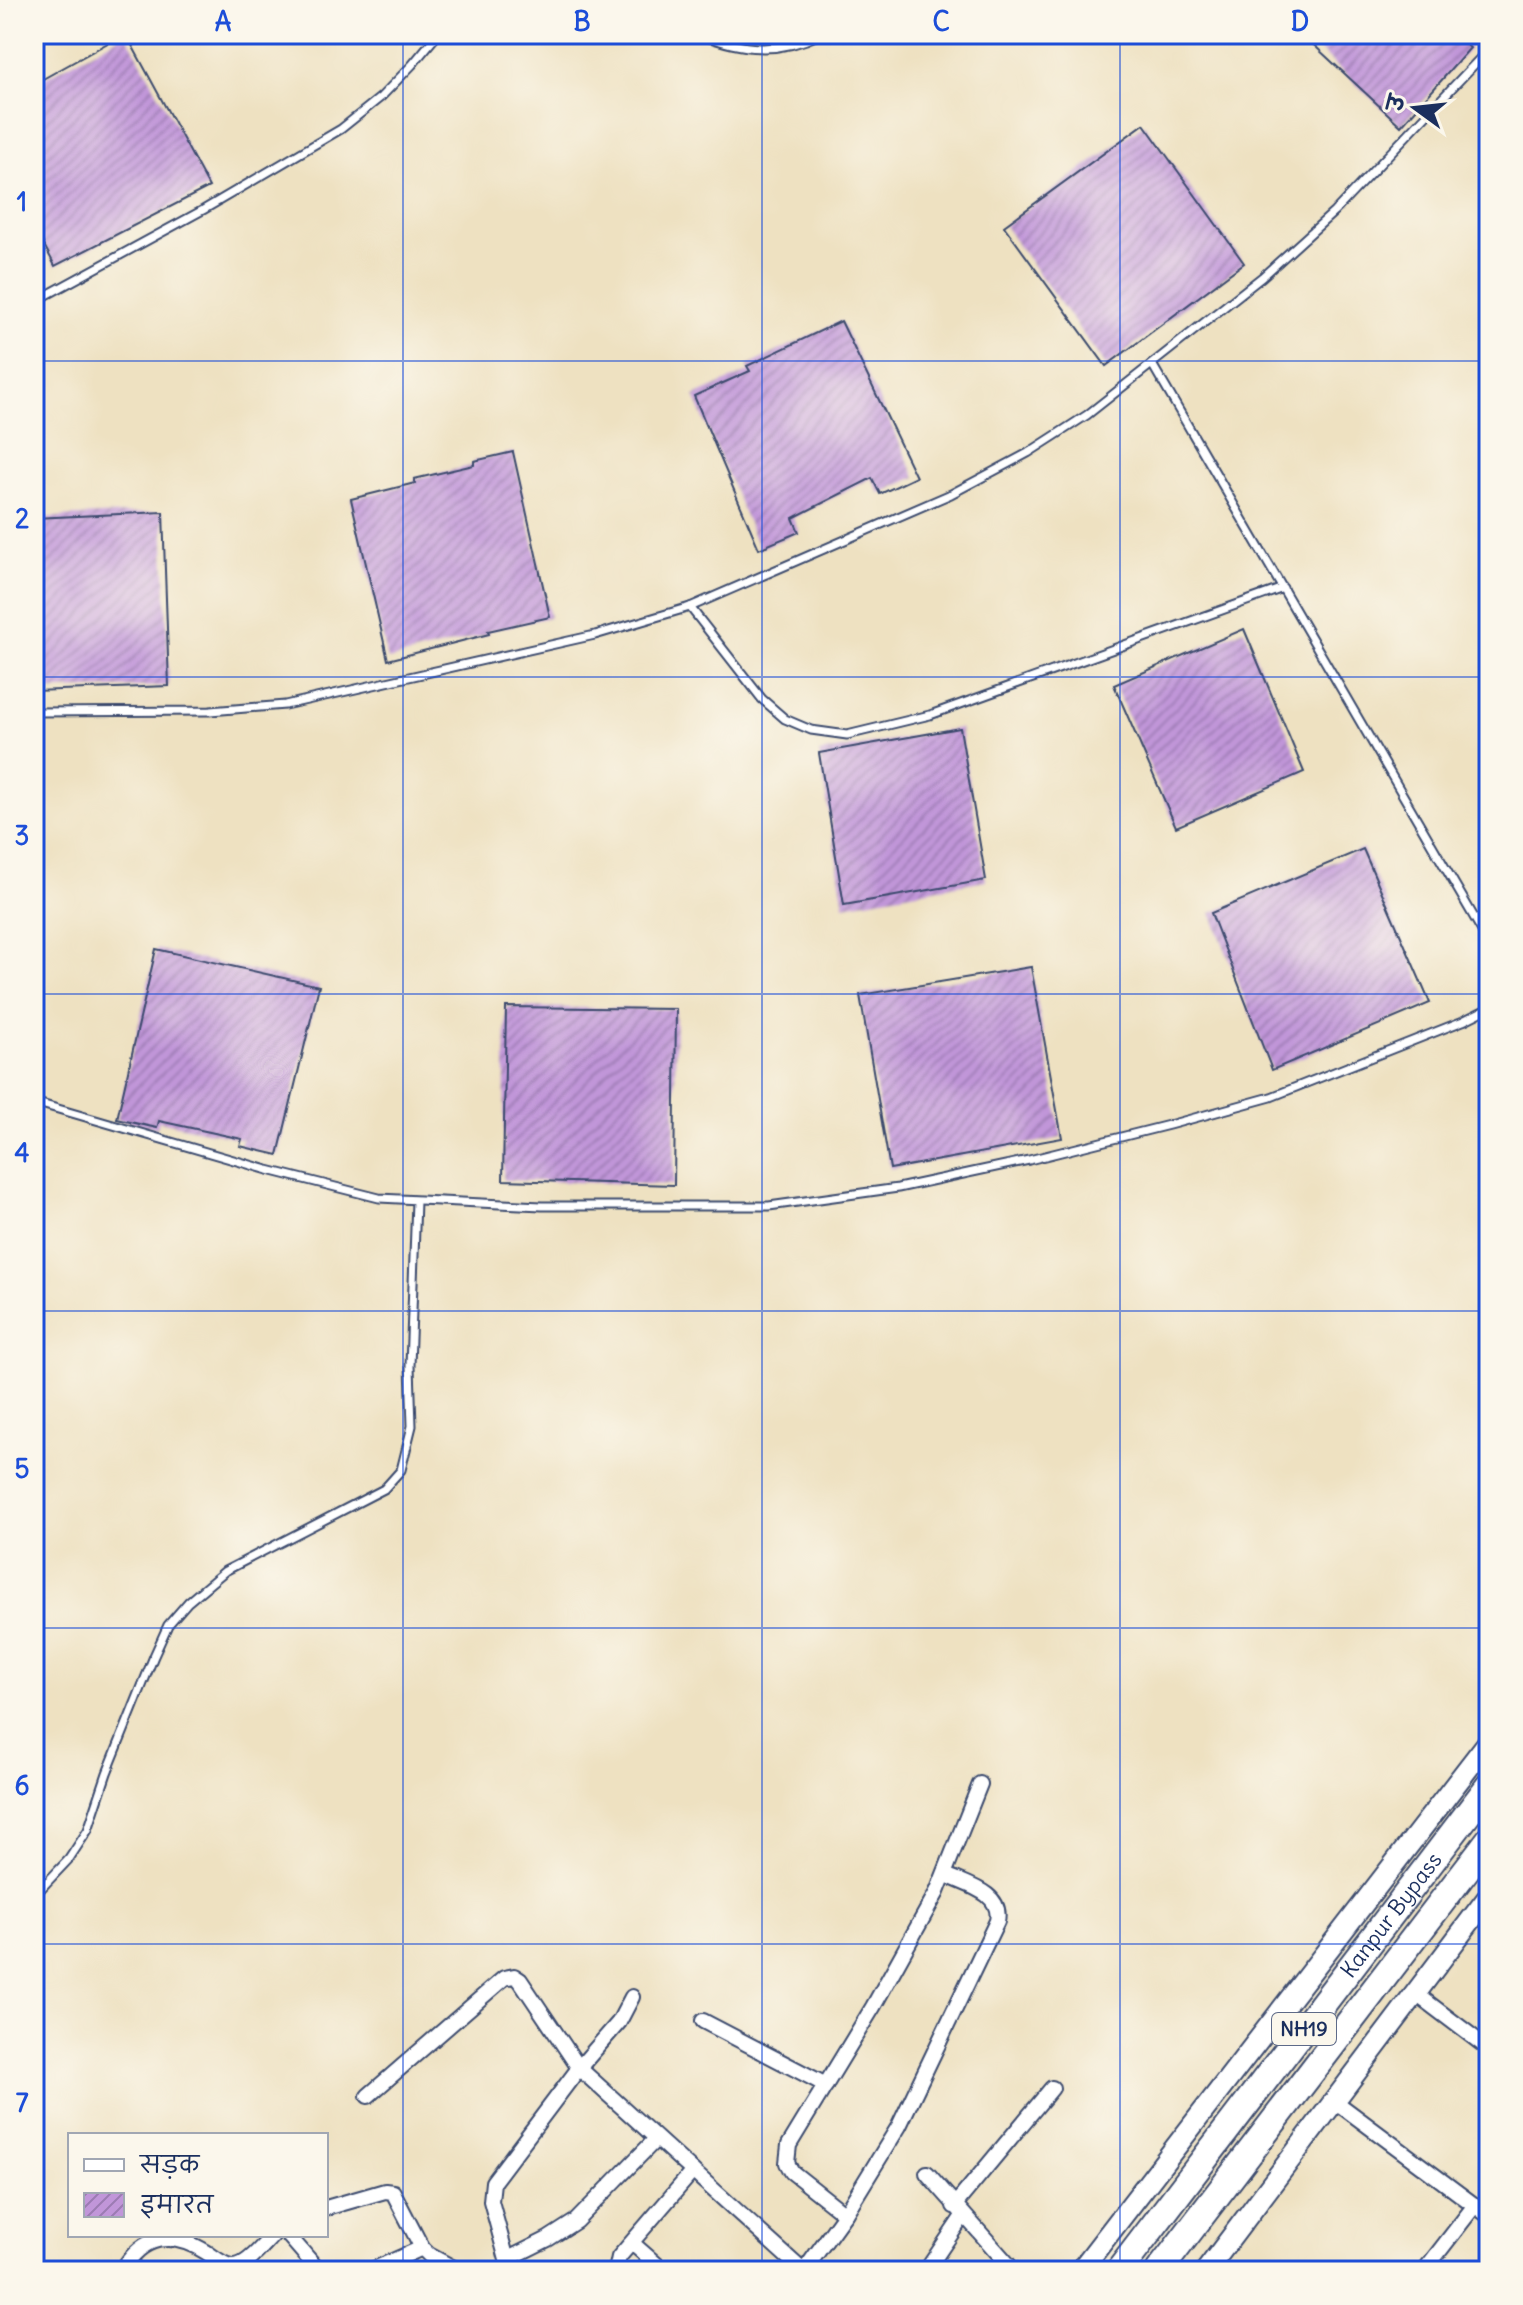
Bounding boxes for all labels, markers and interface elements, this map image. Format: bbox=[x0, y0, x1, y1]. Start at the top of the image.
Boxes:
text: A bbox=[215, 5, 232, 38]
text: B bbox=[573, 5, 591, 38]
text: C bbox=[932, 5, 950, 38]
text: D bbox=[1291, 5, 1309, 38]
north arrow bbox=[1375, 68, 1455, 148]
text: उ bbox=[1380, 90, 1412, 115]
text: 1 bbox=[17, 185, 27, 218]
text: 2 bbox=[15, 502, 29, 535]
text: 3 bbox=[15, 819, 29, 852]
text: 4 bbox=[14, 1136, 30, 1169]
text: 5 bbox=[15, 1452, 30, 1485]
text: 6 bbox=[14, 1769, 30, 1802]
street label: Kanpur Bypass bbox=[1334, 1847, 1447, 1983]
road number: NH19 bbox=[1272, 2013, 1336, 2045]
text: 7 bbox=[16, 2086, 29, 2119]
legend bbox=[68, 2133, 328, 2237]
text: सड़क bbox=[138, 2149, 201, 2179]
text: इमारत bbox=[140, 2189, 215, 2219]

